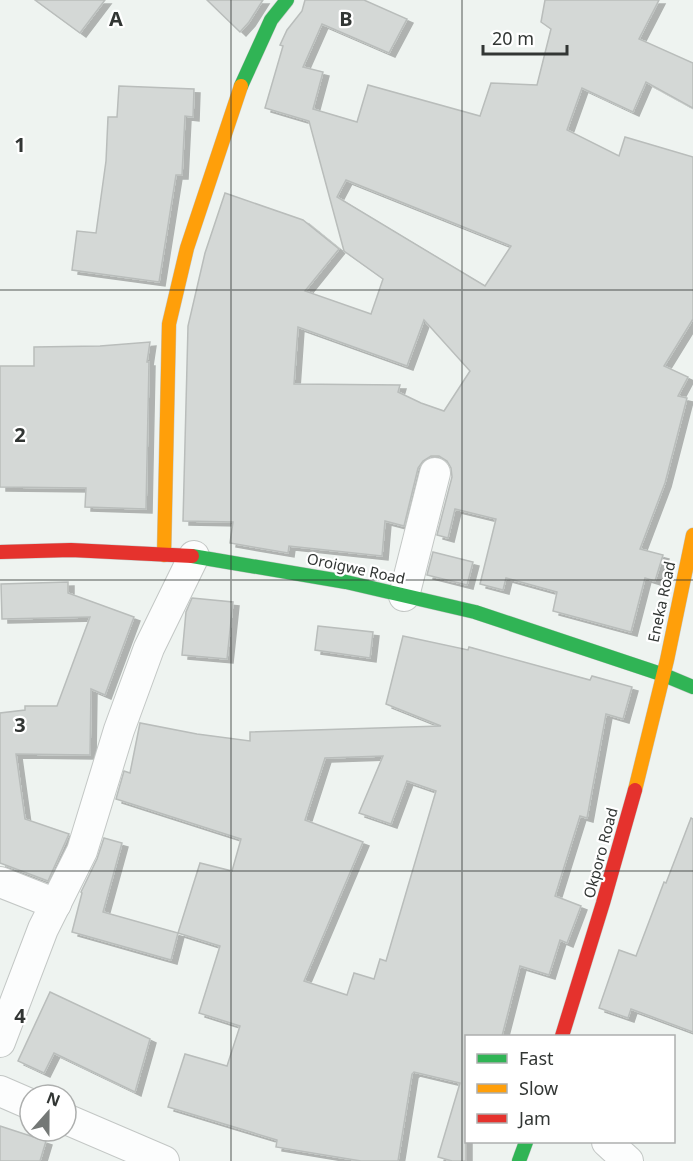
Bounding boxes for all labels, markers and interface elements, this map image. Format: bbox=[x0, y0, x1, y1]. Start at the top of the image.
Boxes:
text: A bbox=[109, 5, 123, 32]
text: B bbox=[339, 5, 353, 32]
scale bar bbox=[483, 18, 567, 56]
text: 20 m bbox=[492, 26, 534, 50]
text: 1 bbox=[14, 131, 26, 158]
text: 2 bbox=[14, 421, 26, 448]
street label: Oroigwe Road bbox=[305, 548, 407, 588]
street label: Eneka Road bbox=[643, 559, 679, 644]
text: 3 bbox=[14, 711, 26, 738]
street label: Okporo Road bbox=[578, 805, 622, 900]
text: 4 bbox=[14, 1002, 26, 1029]
legend bbox=[465, 1035, 675, 1143]
text: Fast bbox=[519, 1046, 554, 1070]
text: Slow bbox=[519, 1076, 558, 1100]
north arrow bbox=[18, 1083, 78, 1143]
text: N bbox=[43, 1086, 63, 1112]
text: Jam bbox=[517, 1106, 551, 1130]

